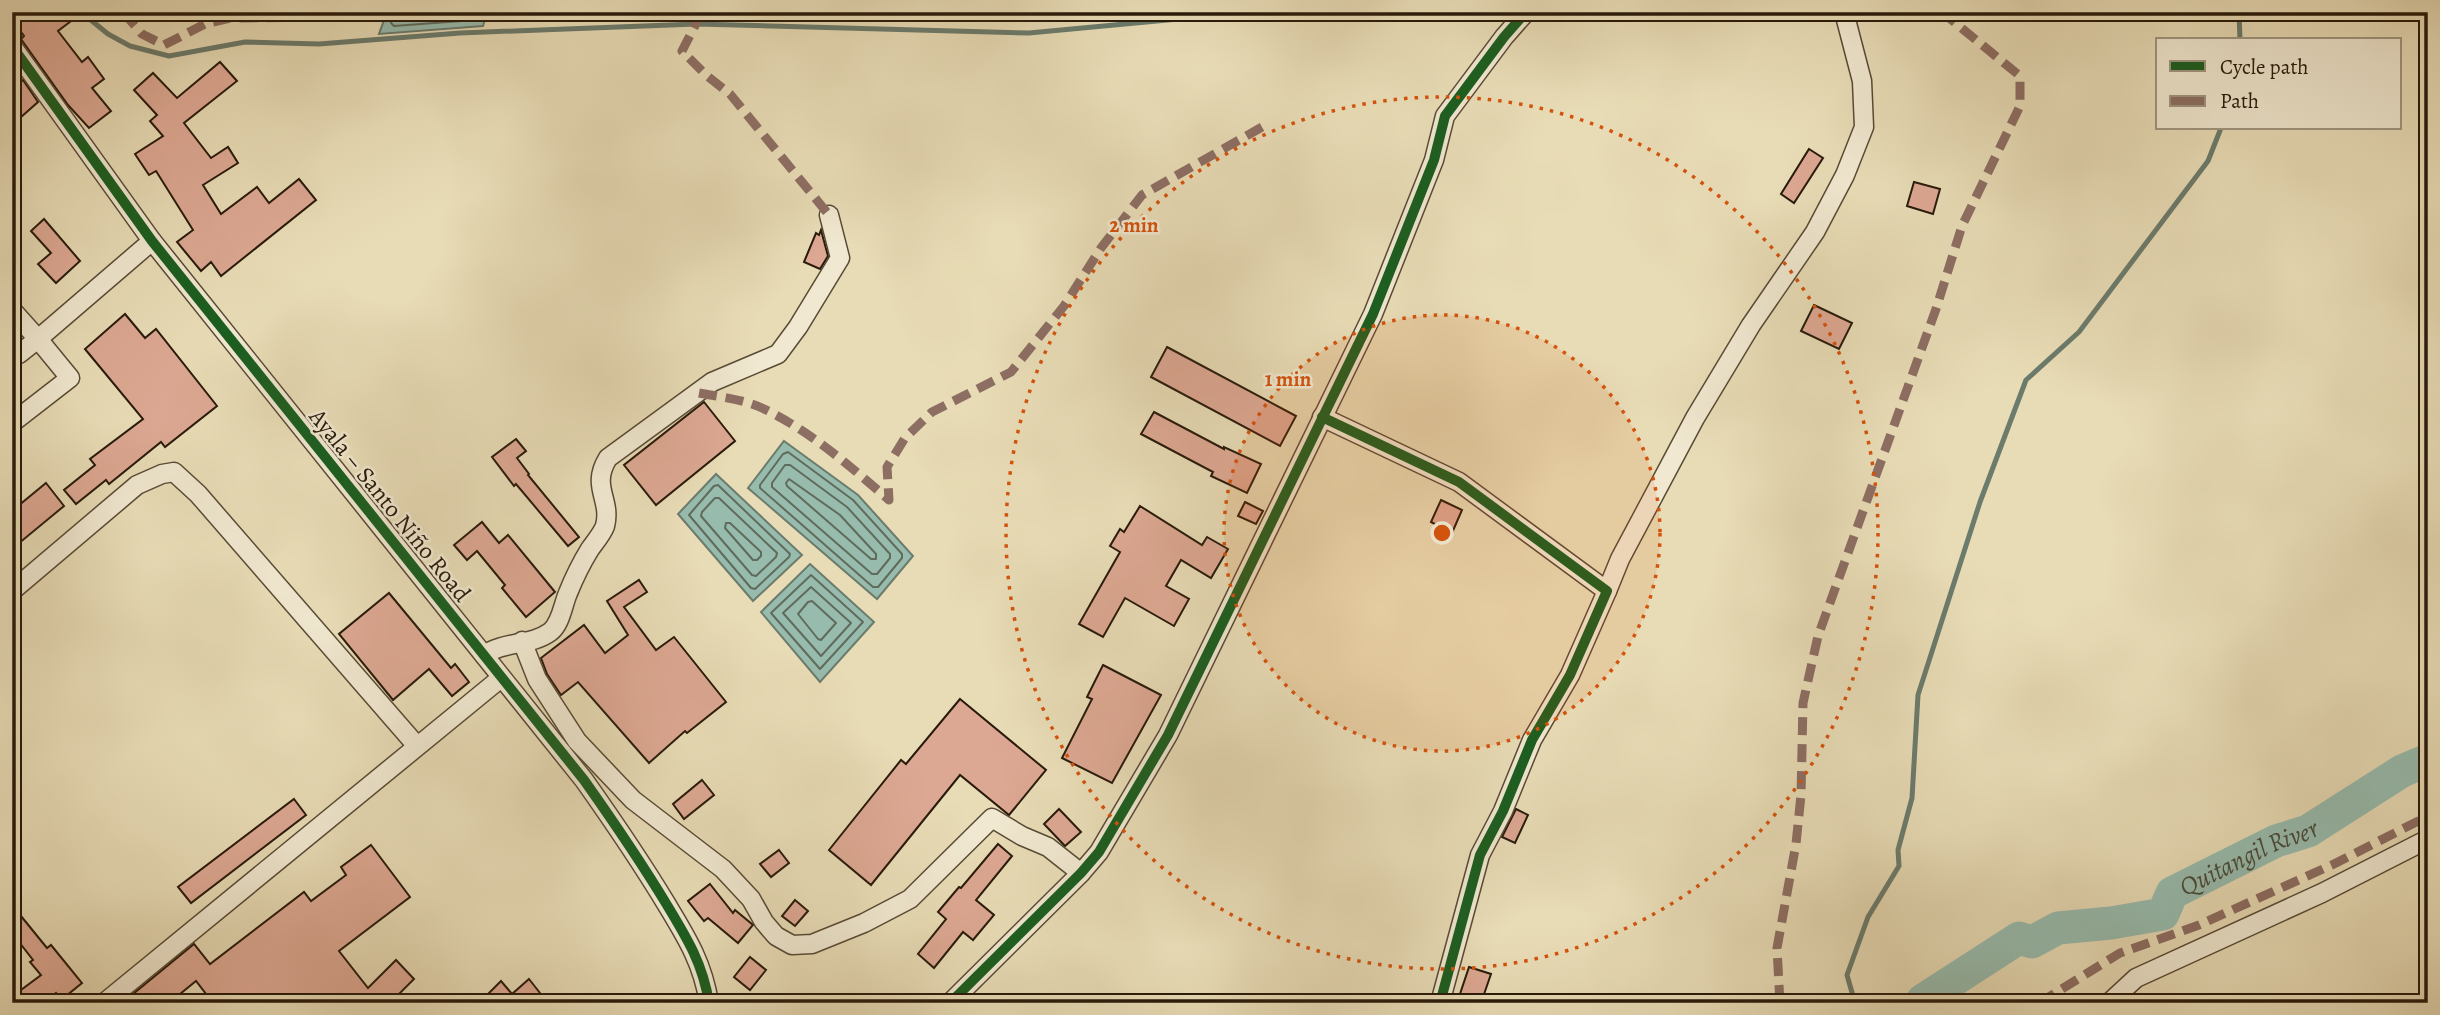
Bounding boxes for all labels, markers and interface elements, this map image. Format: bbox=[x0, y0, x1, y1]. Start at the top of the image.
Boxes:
legend bbox=[2156, 38, 2402, 130]
text: Cycle path bbox=[2220, 53, 2309, 81]
text: Path bbox=[2220, 87, 2259, 115]
text: 2 min bbox=[1109, 211, 1159, 239]
text: 1 min bbox=[1265, 365, 1312, 393]
street label: Ayala – Santo Niño Road bbox=[301, 401, 478, 609]
centre of rings bbox=[1430, 521, 1454, 545]
water label: Quitangil River bbox=[2174, 811, 2327, 905]

